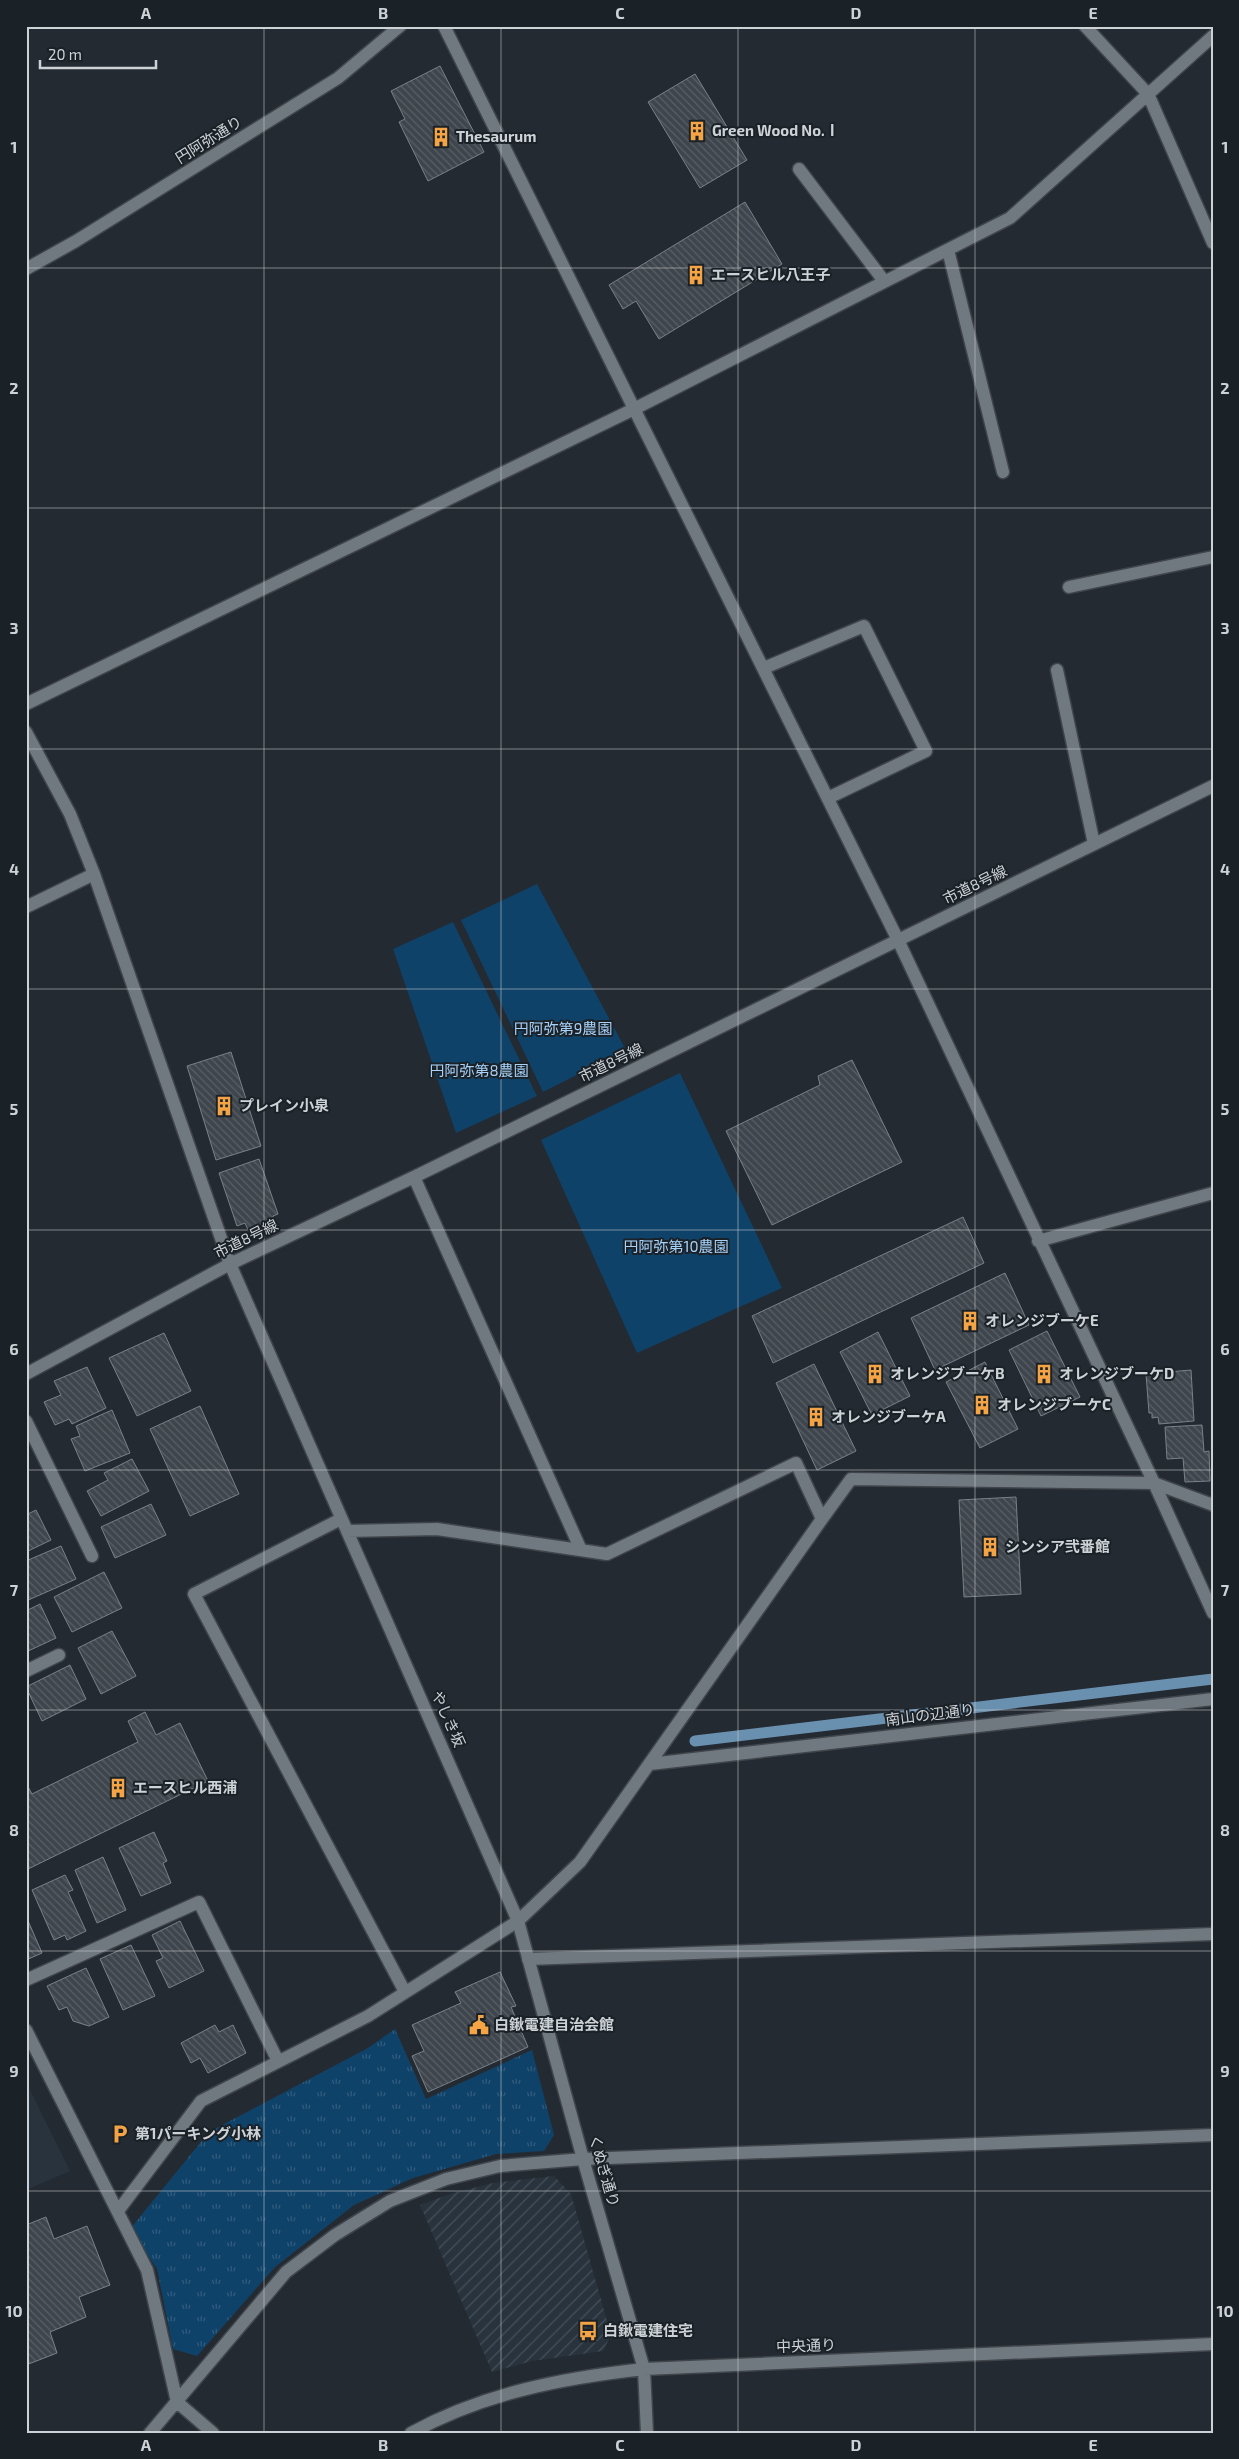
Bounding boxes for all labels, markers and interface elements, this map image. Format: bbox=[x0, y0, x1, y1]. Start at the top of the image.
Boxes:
text: A bbox=[141, 3, 152, 22]
text: B bbox=[378, 3, 388, 22]
text: C bbox=[615, 3, 625, 22]
text: D bbox=[851, 3, 862, 22]
text: E bbox=[1088, 3, 1098, 22]
scale bar bbox=[40, 38, 156, 70]
text: 20 m bbox=[48, 45, 82, 63]
street label: 円阿弥通り bbox=[172, 112, 245, 167]
building icon: Green Wood No.Ⅰ bbox=[686, 120, 708, 142]
place label: Green Wood No.Ⅰ bbox=[712, 121, 840, 139]
building icon: Thesaurum bbox=[430, 126, 452, 148]
place label: Thesaurum bbox=[456, 127, 536, 145]
text: 1 bbox=[11, 137, 17, 156]
text: 1 bbox=[1222, 137, 1228, 156]
building icon: エースヒル八王子 bbox=[685, 264, 707, 286]
place label: エースヒル八王子 bbox=[711, 265, 830, 283]
text: 2 bbox=[9, 378, 19, 397]
text: 2 bbox=[1220, 378, 1230, 397]
text: 3 bbox=[9, 618, 19, 637]
text: 3 bbox=[1220, 618, 1230, 637]
text: 4 bbox=[9, 859, 19, 878]
text: 4 bbox=[1220, 859, 1230, 878]
street label: 市道8号線 bbox=[940, 861, 1010, 907]
park label: 円阿弥第9農園 bbox=[514, 1019, 612, 1037]
street label: 市道8号線 bbox=[576, 1039, 646, 1085]
park label: 円阿弥第8農園 bbox=[429, 1061, 529, 1079]
building icon: プレイン小泉 bbox=[213, 1095, 235, 1117]
place label: プレイン小泉 bbox=[239, 1096, 329, 1114]
text: 5 bbox=[10, 1099, 19, 1118]
text: 5 bbox=[1221, 1099, 1230, 1118]
street label: 市道8号線 bbox=[211, 1215, 281, 1261]
park label: 円阿弥第10農園 bbox=[623, 1237, 729, 1255]
building icon: オレンジブーケE bbox=[959, 1310, 981, 1332]
place label: オレンジブーケE bbox=[985, 1311, 1099, 1329]
text: 6 bbox=[9, 1339, 19, 1358]
text: 6 bbox=[1220, 1339, 1230, 1358]
building icon: オレンジブーケB bbox=[864, 1363, 886, 1385]
building icon: オレンジブーケD bbox=[1033, 1363, 1055, 1385]
place label: オレンジブーケB bbox=[890, 1364, 1005, 1382]
place label: オレンジブーケD bbox=[1059, 1364, 1174, 1382]
building icon: オレンジブーケC bbox=[971, 1394, 993, 1416]
place label: オレンジブーケC bbox=[997, 1395, 1111, 1413]
building icon: オレンジブーケA bbox=[805, 1406, 827, 1428]
place label: オレンジブーケA bbox=[831, 1407, 946, 1425]
building icon: シンシア弐番館 bbox=[979, 1536, 1001, 1558]
place label: シンシア弐番館 bbox=[1005, 1537, 1110, 1555]
text: 7 bbox=[10, 1580, 19, 1599]
text: 7 bbox=[1221, 1580, 1230, 1599]
street label: やしき坂 bbox=[428, 1688, 469, 1750]
street label: 南山の辺通り bbox=[884, 1700, 976, 1728]
building icon: エースヒル西浦 bbox=[107, 1777, 129, 1799]
place label: エースヒル西浦 bbox=[133, 1778, 237, 1796]
text: 8 bbox=[9, 1820, 19, 1839]
text: 8 bbox=[1220, 1820, 1230, 1839]
public building icon: 白鍬電建自治会館 bbox=[468, 2014, 490, 2036]
place label: 白鍬電建自治会館 bbox=[494, 2015, 614, 2033]
text: 9 bbox=[9, 2061, 19, 2080]
text: 9 bbox=[1220, 2061, 1230, 2080]
parking icon: 第1パーキング小林 bbox=[109, 2123, 131, 2145]
place label: 第1パーキング小林 bbox=[135, 2124, 261, 2142]
street label: くぬぎ通り bbox=[586, 2132, 624, 2209]
text: 10 bbox=[5, 2301, 23, 2320]
text: 10 bbox=[1216, 2301, 1234, 2320]
bus stop icon: 白鍬電建住宅 bbox=[577, 2320, 599, 2342]
place label: 白鍬電建住宅 bbox=[603, 2321, 693, 2339]
street label: 中央通り bbox=[776, 2335, 836, 2355]
text: A bbox=[141, 2435, 152, 2454]
text: B bbox=[378, 2435, 388, 2454]
text: C bbox=[615, 2435, 625, 2454]
text: D bbox=[851, 2435, 862, 2454]
text: E bbox=[1088, 2435, 1098, 2454]

